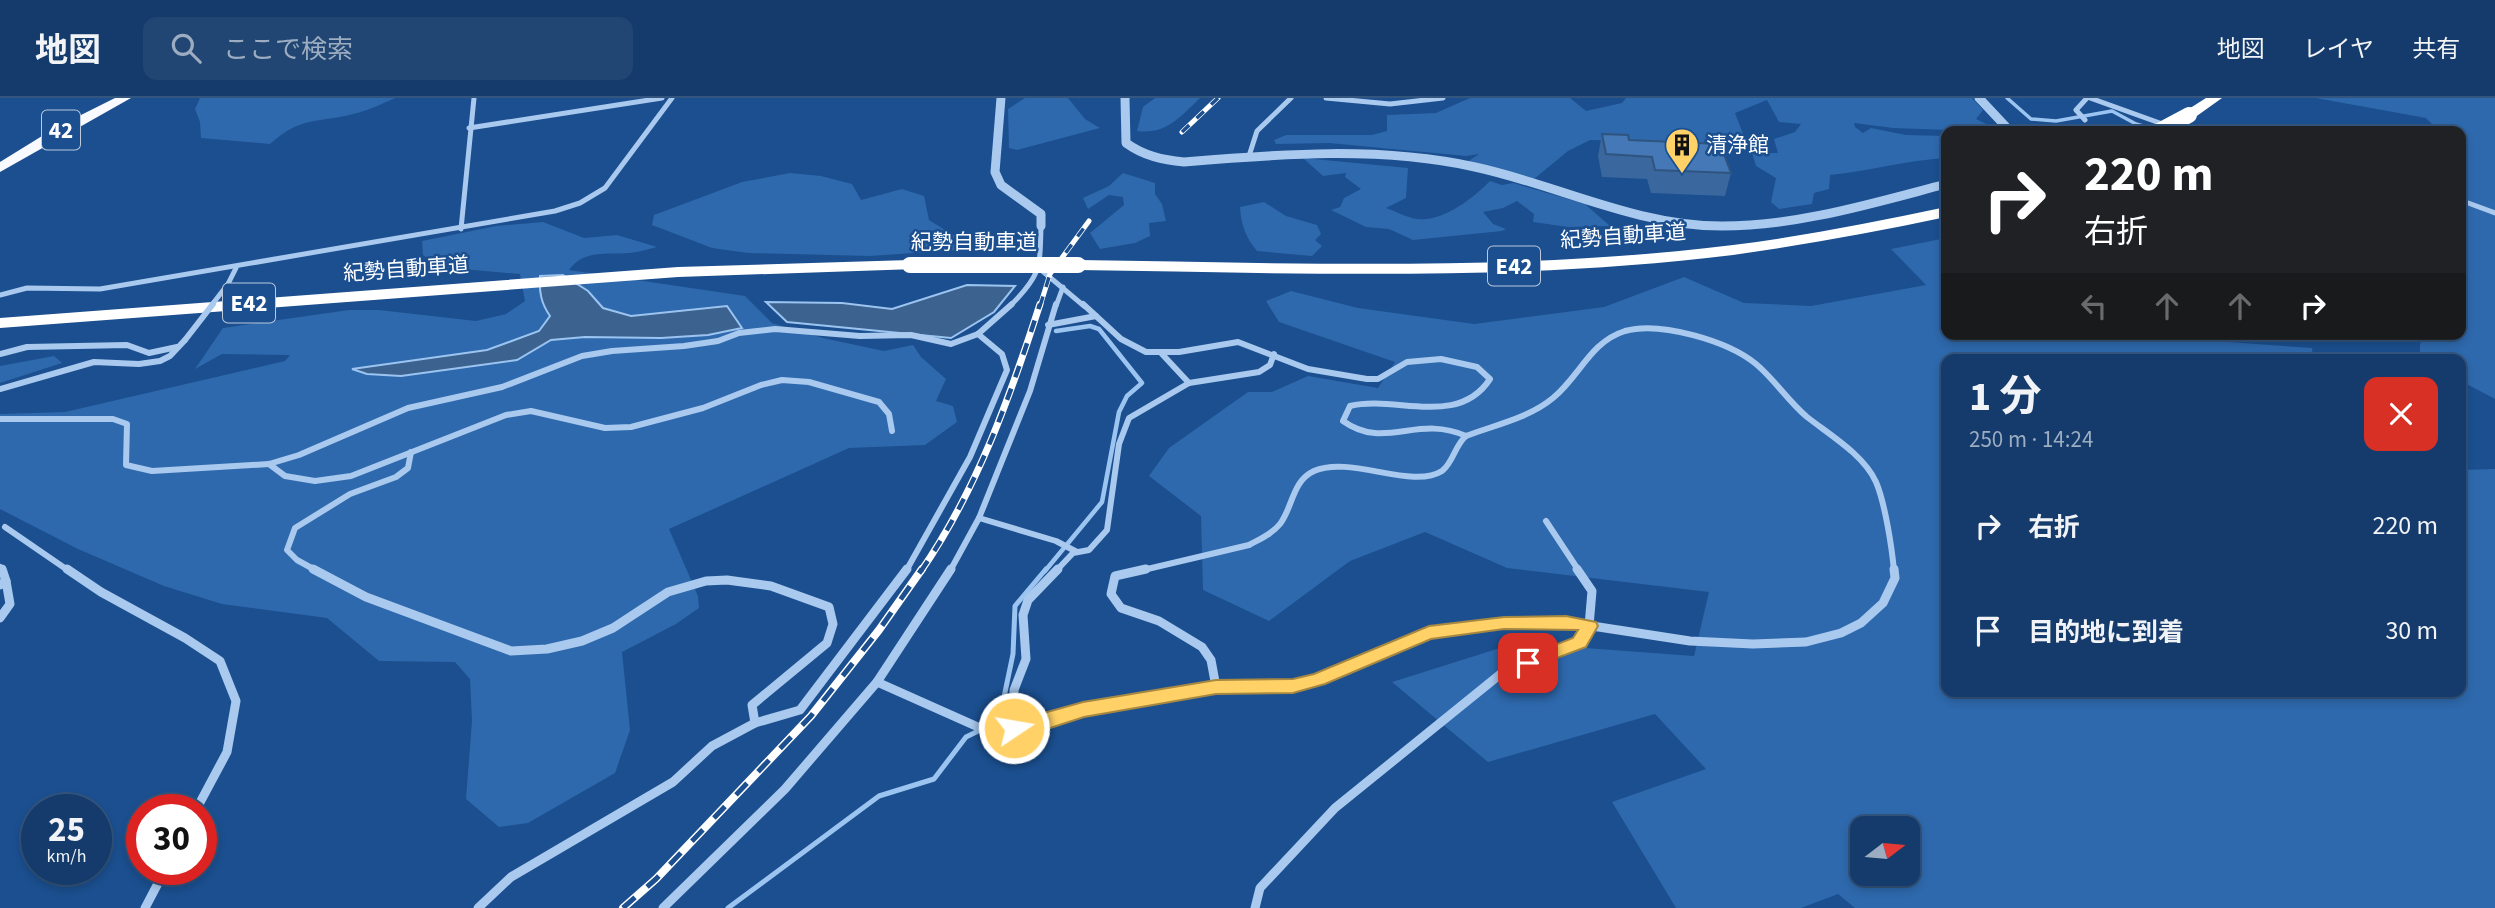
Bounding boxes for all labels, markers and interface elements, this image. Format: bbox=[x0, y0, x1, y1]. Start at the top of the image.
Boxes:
search box bbox=[143, 17, 633, 80]
text: 地図 bbox=[35, 27, 101, 74]
icon: search bbox=[167, 29, 205, 67]
text: ここで検索 bbox=[223, 31, 353, 68]
text: 地図 bbox=[2217, 32, 2265, 67]
text: レイヤ bbox=[2303, 32, 2374, 67]
text: 共有 bbox=[2412, 32, 2460, 67]
road number: 42 bbox=[42, 110, 80, 150]
building icon: 清浄館 bbox=[1663, 126, 1701, 175]
place label: 清浄館 bbox=[1706, 130, 1769, 160]
text: 220 m bbox=[2084, 140, 2213, 210]
icon: right bbox=[1969, 154, 2060, 245]
text: 右折 bbox=[2084, 209, 2148, 255]
street label: 紀勢自動車道 bbox=[1559, 217, 1687, 255]
street label: 紀勢自動車道 bbox=[911, 227, 1037, 257]
road number: E42 bbox=[1488, 246, 1540, 286]
street label: 紀勢自動車道 bbox=[342, 250, 470, 288]
road number: E42 bbox=[223, 284, 275, 322]
icon: left bbox=[2075, 287, 2113, 325]
icon: ahead bbox=[2148, 287, 2186, 325]
icon: ahead bbox=[2221, 287, 2259, 325]
icon: right bbox=[2294, 287, 2332, 325]
text: 1 分 bbox=[1969, 367, 2042, 427]
button: close bbox=[2364, 377, 2438, 451]
text: 250 m · 14:24 bbox=[1969, 423, 2093, 456]
icon: right bbox=[1969, 507, 2007, 545]
text: 220 m bbox=[2372, 507, 2438, 544]
text: 右折 bbox=[2028, 509, 2080, 546]
icon: arrive bbox=[1969, 612, 2007, 650]
text: 30 m bbox=[2385, 612, 2438, 649]
text: 目的地に到着 bbox=[2028, 614, 2184, 651]
pin bbox=[1498, 633, 1558, 693]
icon: arrive bbox=[1509, 644, 1547, 682]
position arrow bbox=[977, 691, 1051, 765]
speed limit sign: 30 bbox=[126, 794, 217, 885]
text: 25 bbox=[48, 805, 85, 855]
north arrow bbox=[1850, 816, 1920, 886]
map controls bbox=[1850, 816, 1920, 886]
text: km/h bbox=[47, 844, 86, 869]

